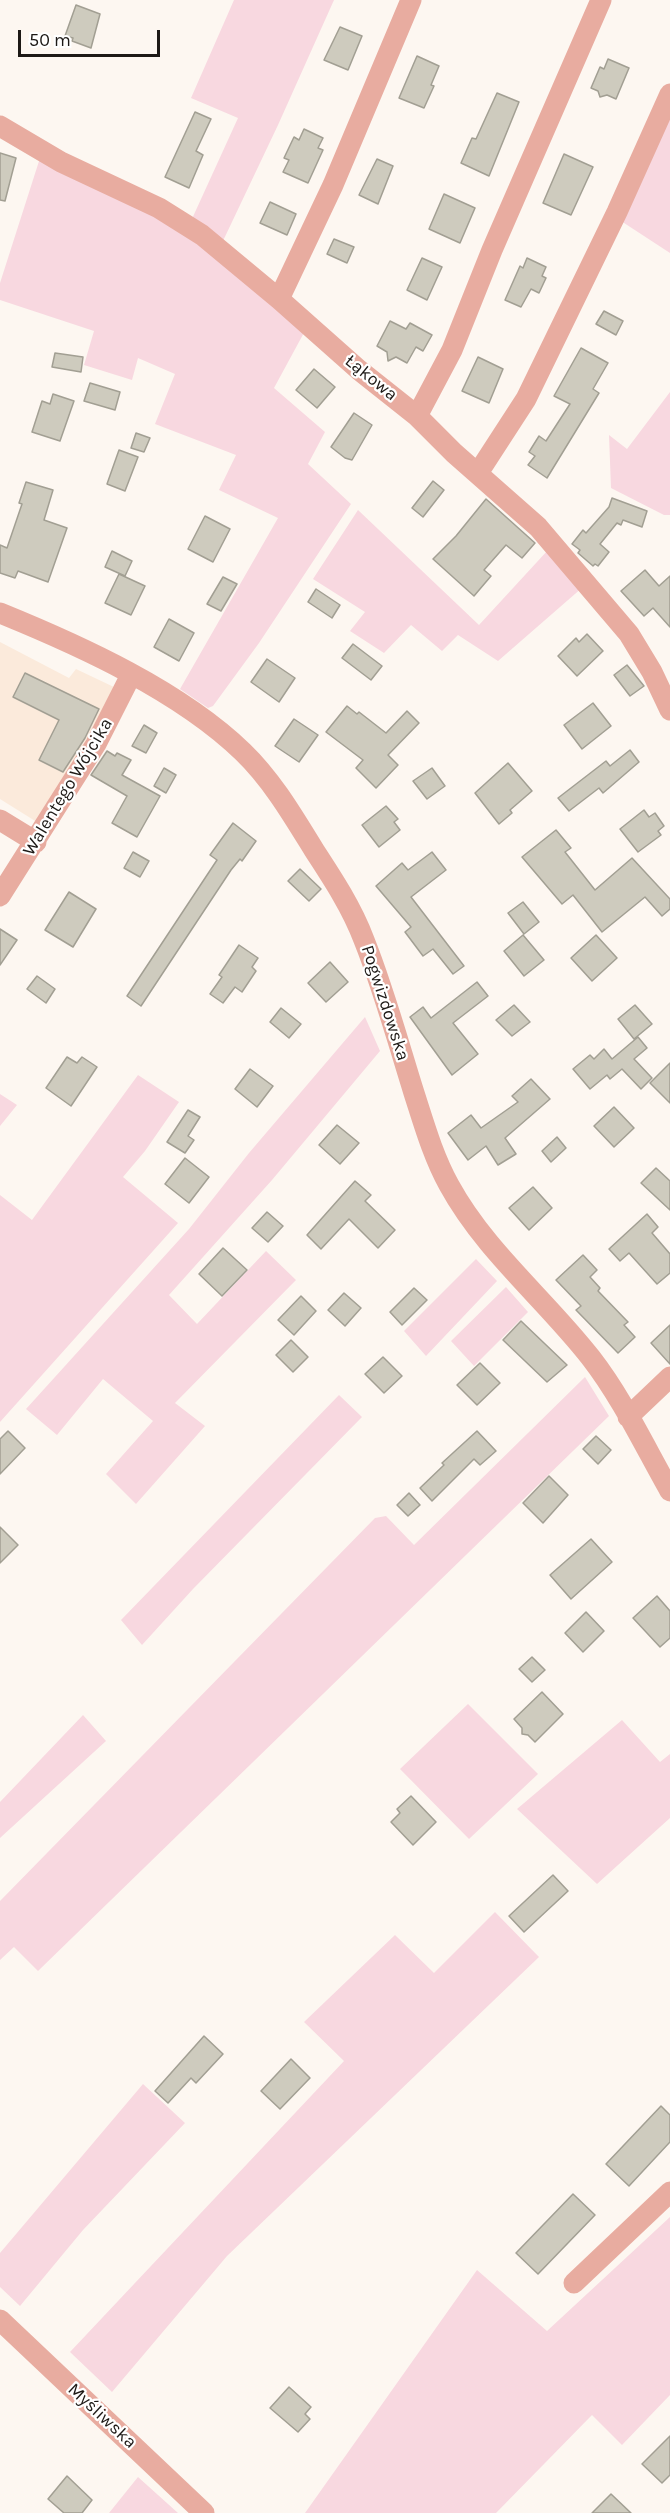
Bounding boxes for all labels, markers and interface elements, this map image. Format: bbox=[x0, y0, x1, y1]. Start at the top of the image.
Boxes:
scale bar bbox=[21, 18, 164, 56]
text: 50 m bbox=[29, 29, 71, 51]
street label: Łąkowa bbox=[340, 350, 402, 406]
street label: Walentego Wójcika bbox=[18, 714, 118, 860]
street label: Pogwizdowska bbox=[356, 943, 414, 1063]
street label: Myśliwska bbox=[63, 2379, 141, 2453]

